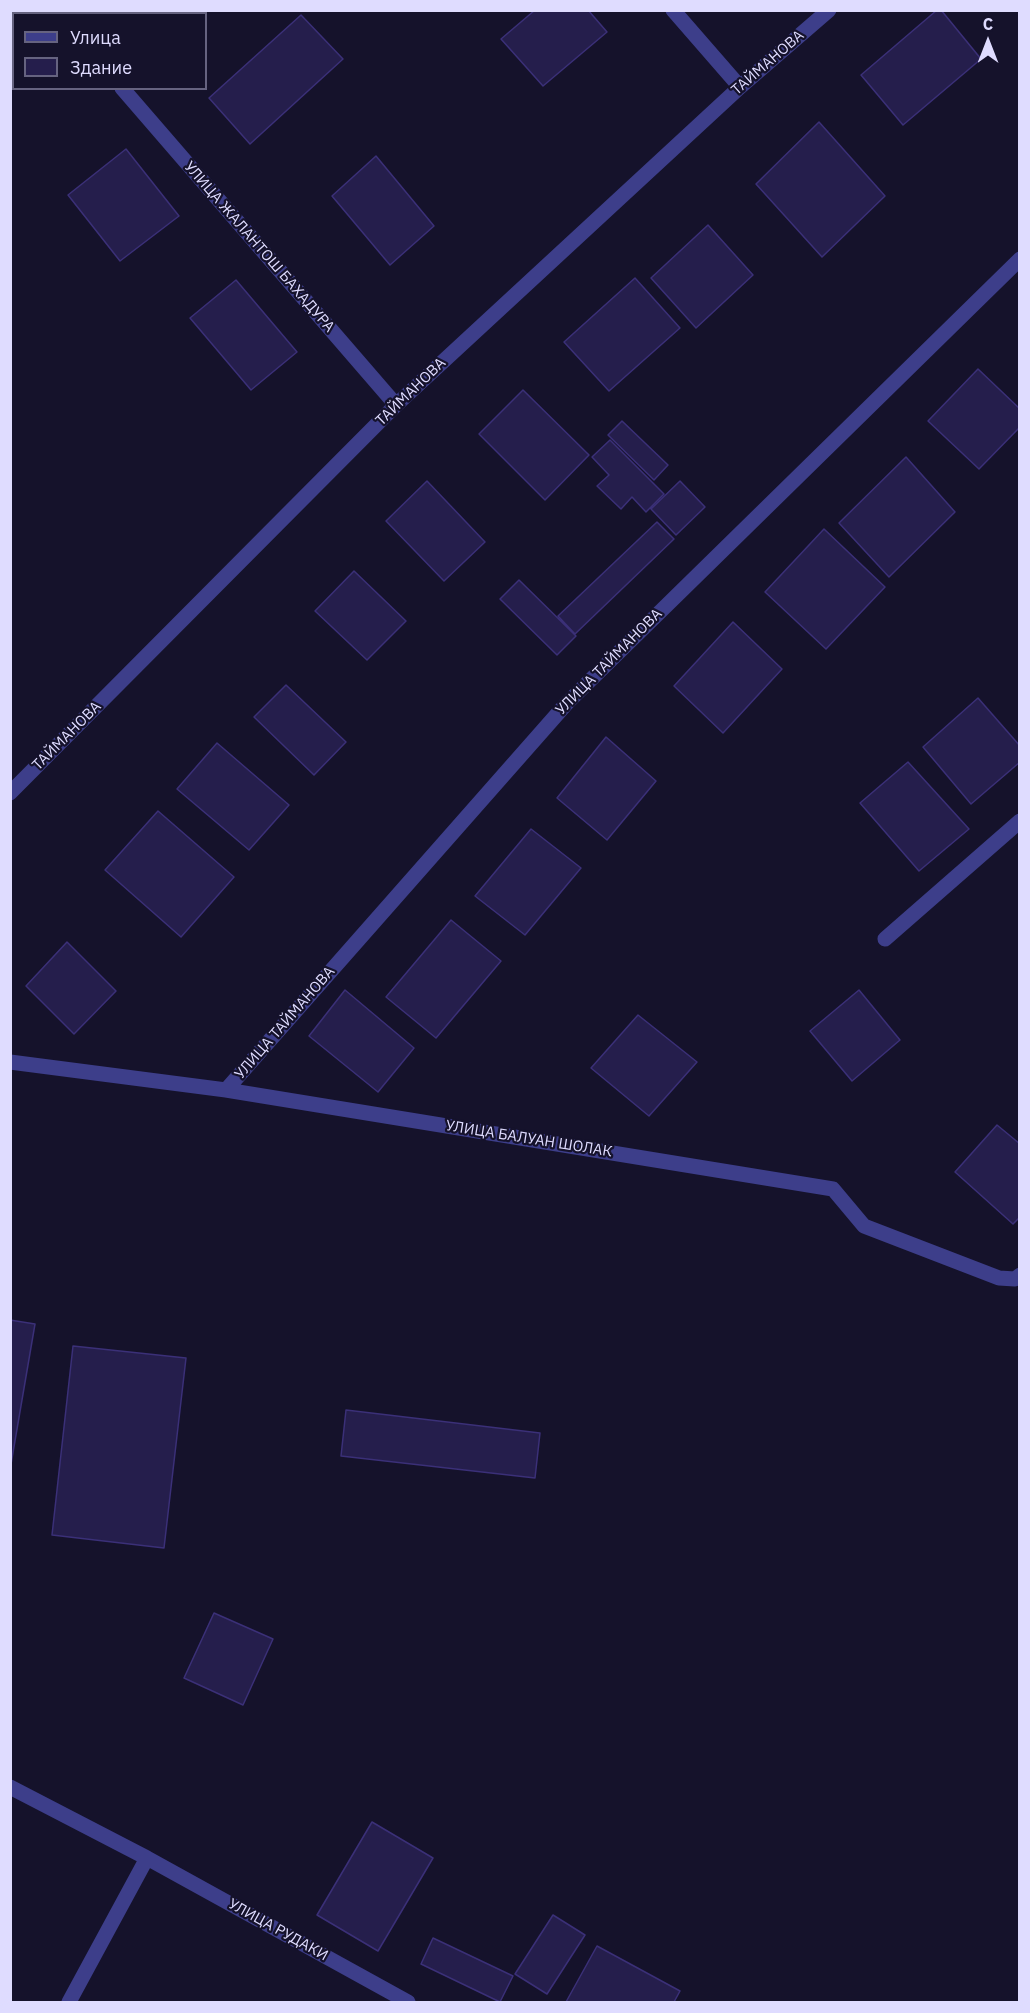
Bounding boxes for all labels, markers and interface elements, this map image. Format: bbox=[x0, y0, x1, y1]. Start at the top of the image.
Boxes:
legend bbox=[12, 12, 207, 90]
north arrow bbox=[958, 12, 1018, 72]
text: С bbox=[983, 14, 993, 34]
text: Улица bbox=[70, 26, 121, 49]
street label: ТАЙМАНОВА bbox=[728, 27, 808, 99]
text: Здание bbox=[70, 56, 132, 79]
street label: УЛИЦА ЖАЛАНТОШ БАХАДУРА bbox=[180, 158, 338, 336]
street label: ТАЙМАНОВА bbox=[372, 354, 450, 430]
street label: УЛИЦА ТАЙМАНОВА bbox=[552, 605, 666, 719]
street label: ТАЙМАНОВА bbox=[29, 698, 105, 774]
street label: УЛИЦА ТАЙМАНОВА bbox=[231, 963, 339, 1083]
street label: УЛИЦА БАЛУАН ШОЛАК bbox=[444, 1117, 614, 1161]
street label: УЛИЦА РУДАКИ bbox=[225, 1895, 331, 1965]

